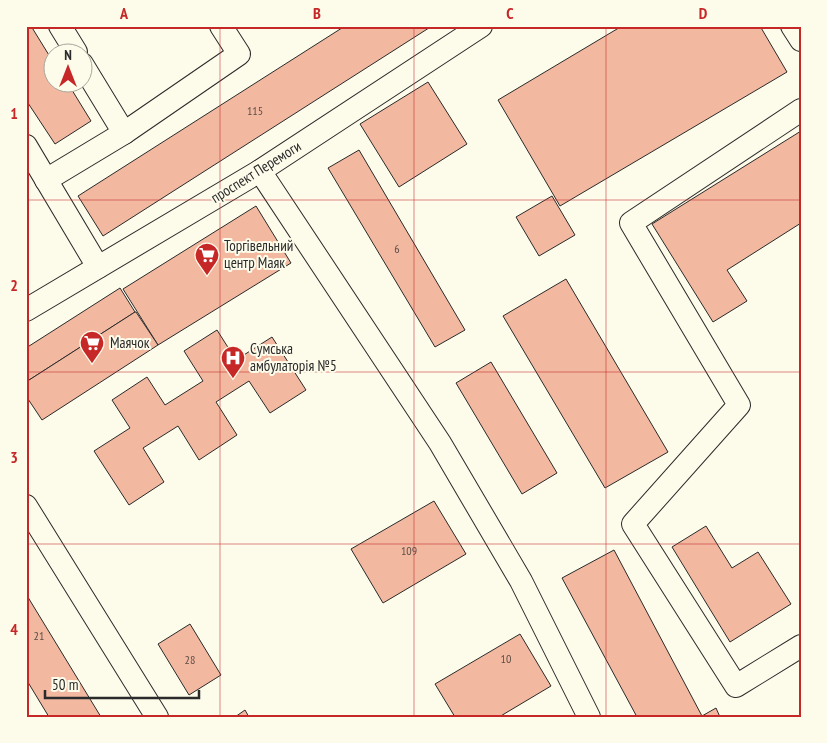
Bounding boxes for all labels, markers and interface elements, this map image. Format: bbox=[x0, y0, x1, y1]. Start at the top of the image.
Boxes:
text: A bbox=[119, 3, 129, 23]
text: B bbox=[313, 3, 321, 23]
text: C bbox=[506, 3, 514, 23]
text: D bbox=[699, 3, 708, 23]
north arrow bbox=[42, 42, 92, 92]
text: N bbox=[64, 46, 72, 64]
text: 1 bbox=[10, 103, 18, 123]
house number: 115 bbox=[247, 103, 263, 118]
street label: проспект Перемоги bbox=[207, 136, 304, 207]
place label: Торгівельний центр Маяк bbox=[224, 236, 293, 272]
house number: 6 bbox=[394, 241, 400, 256]
supermarket icon: Торгівельний центр Маяк bbox=[194, 242, 220, 276]
text: 2 bbox=[10, 275, 18, 295]
supermarket icon: Маячок bbox=[79, 330, 105, 364]
place label: Маячок bbox=[110, 333, 150, 352]
place label: Сумська амбулаторія №5 bbox=[250, 339, 337, 375]
hospital icon: Сумська амбулаторія №5 bbox=[220, 345, 246, 379]
text: 3 bbox=[10, 447, 18, 467]
house number: 109 bbox=[401, 543, 417, 558]
text: 4 bbox=[10, 619, 18, 639]
house number: 21 bbox=[34, 628, 44, 643]
house number: 10 bbox=[501, 651, 511, 666]
house number: 28 bbox=[185, 652, 195, 667]
scale bar bbox=[45, 668, 199, 700]
text: 50 m bbox=[52, 675, 78, 694]

